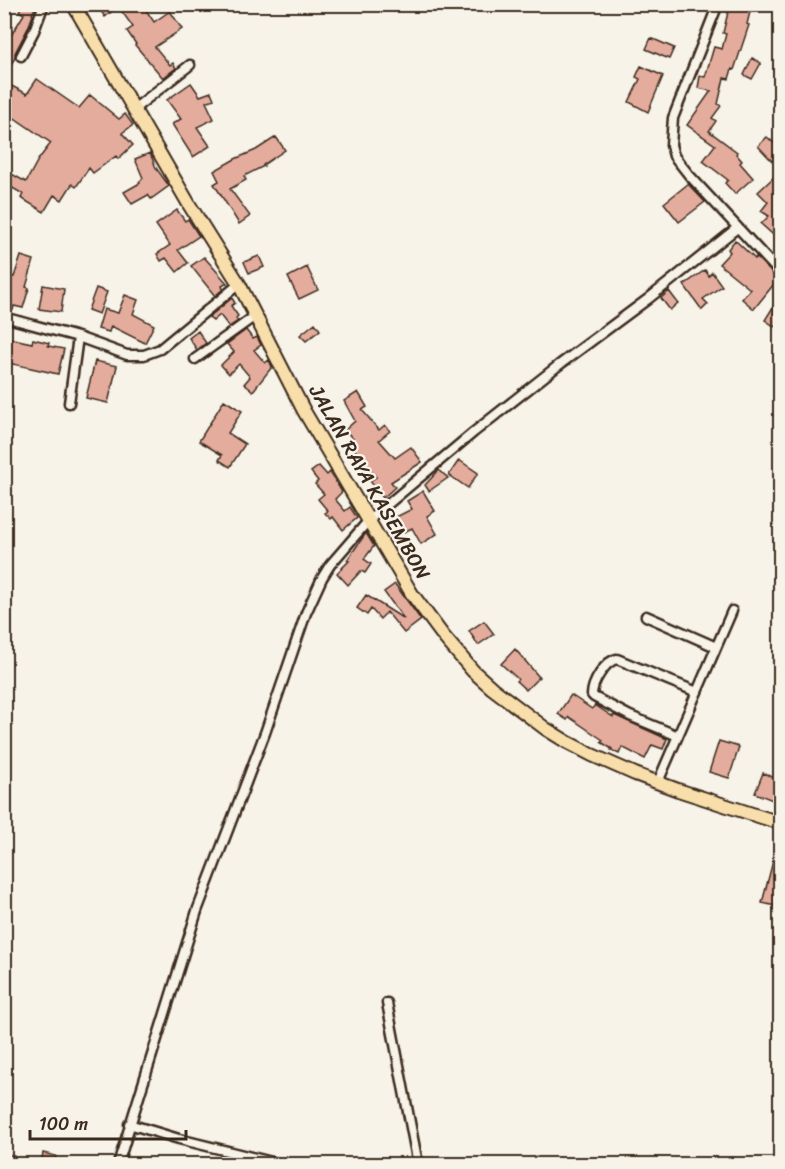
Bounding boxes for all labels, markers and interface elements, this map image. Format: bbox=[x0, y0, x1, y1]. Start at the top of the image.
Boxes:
street label: JALAN RAYA KASEMBON bbox=[299, 377, 440, 587]
scale bar bbox=[30, 1103, 186, 1141]
text: 100 m bbox=[39, 1108, 88, 1140]

